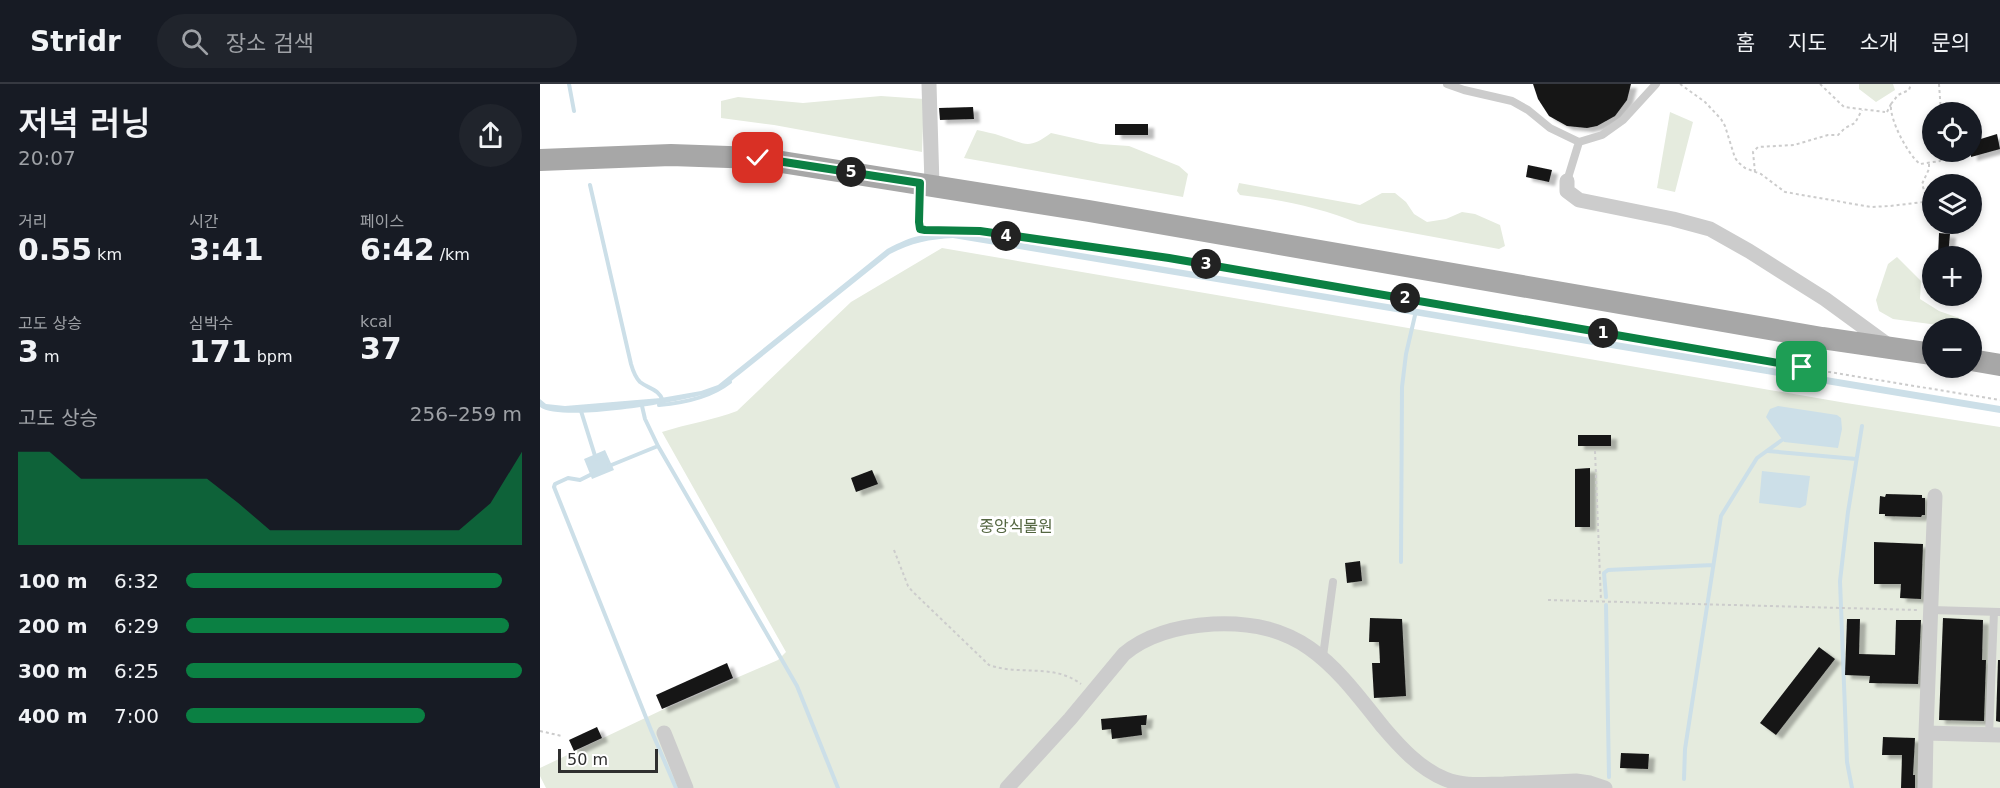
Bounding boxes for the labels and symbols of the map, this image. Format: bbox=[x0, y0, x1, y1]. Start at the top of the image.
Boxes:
pin bbox=[732, 132, 783, 183]
pin: 5 bbox=[836, 157, 866, 187]
pin: 4 bbox=[991, 221, 1021, 251]
pin: 3 bbox=[1191, 249, 1221, 279]
pin: 2 bbox=[1390, 283, 1420, 313]
pin: 1 bbox=[1588, 318, 1618, 348]
pin bbox=[1776, 341, 1827, 392]
park label: 중앙식물원 bbox=[979, 517, 1053, 536]
scale bar bbox=[558, 746, 658, 774]

